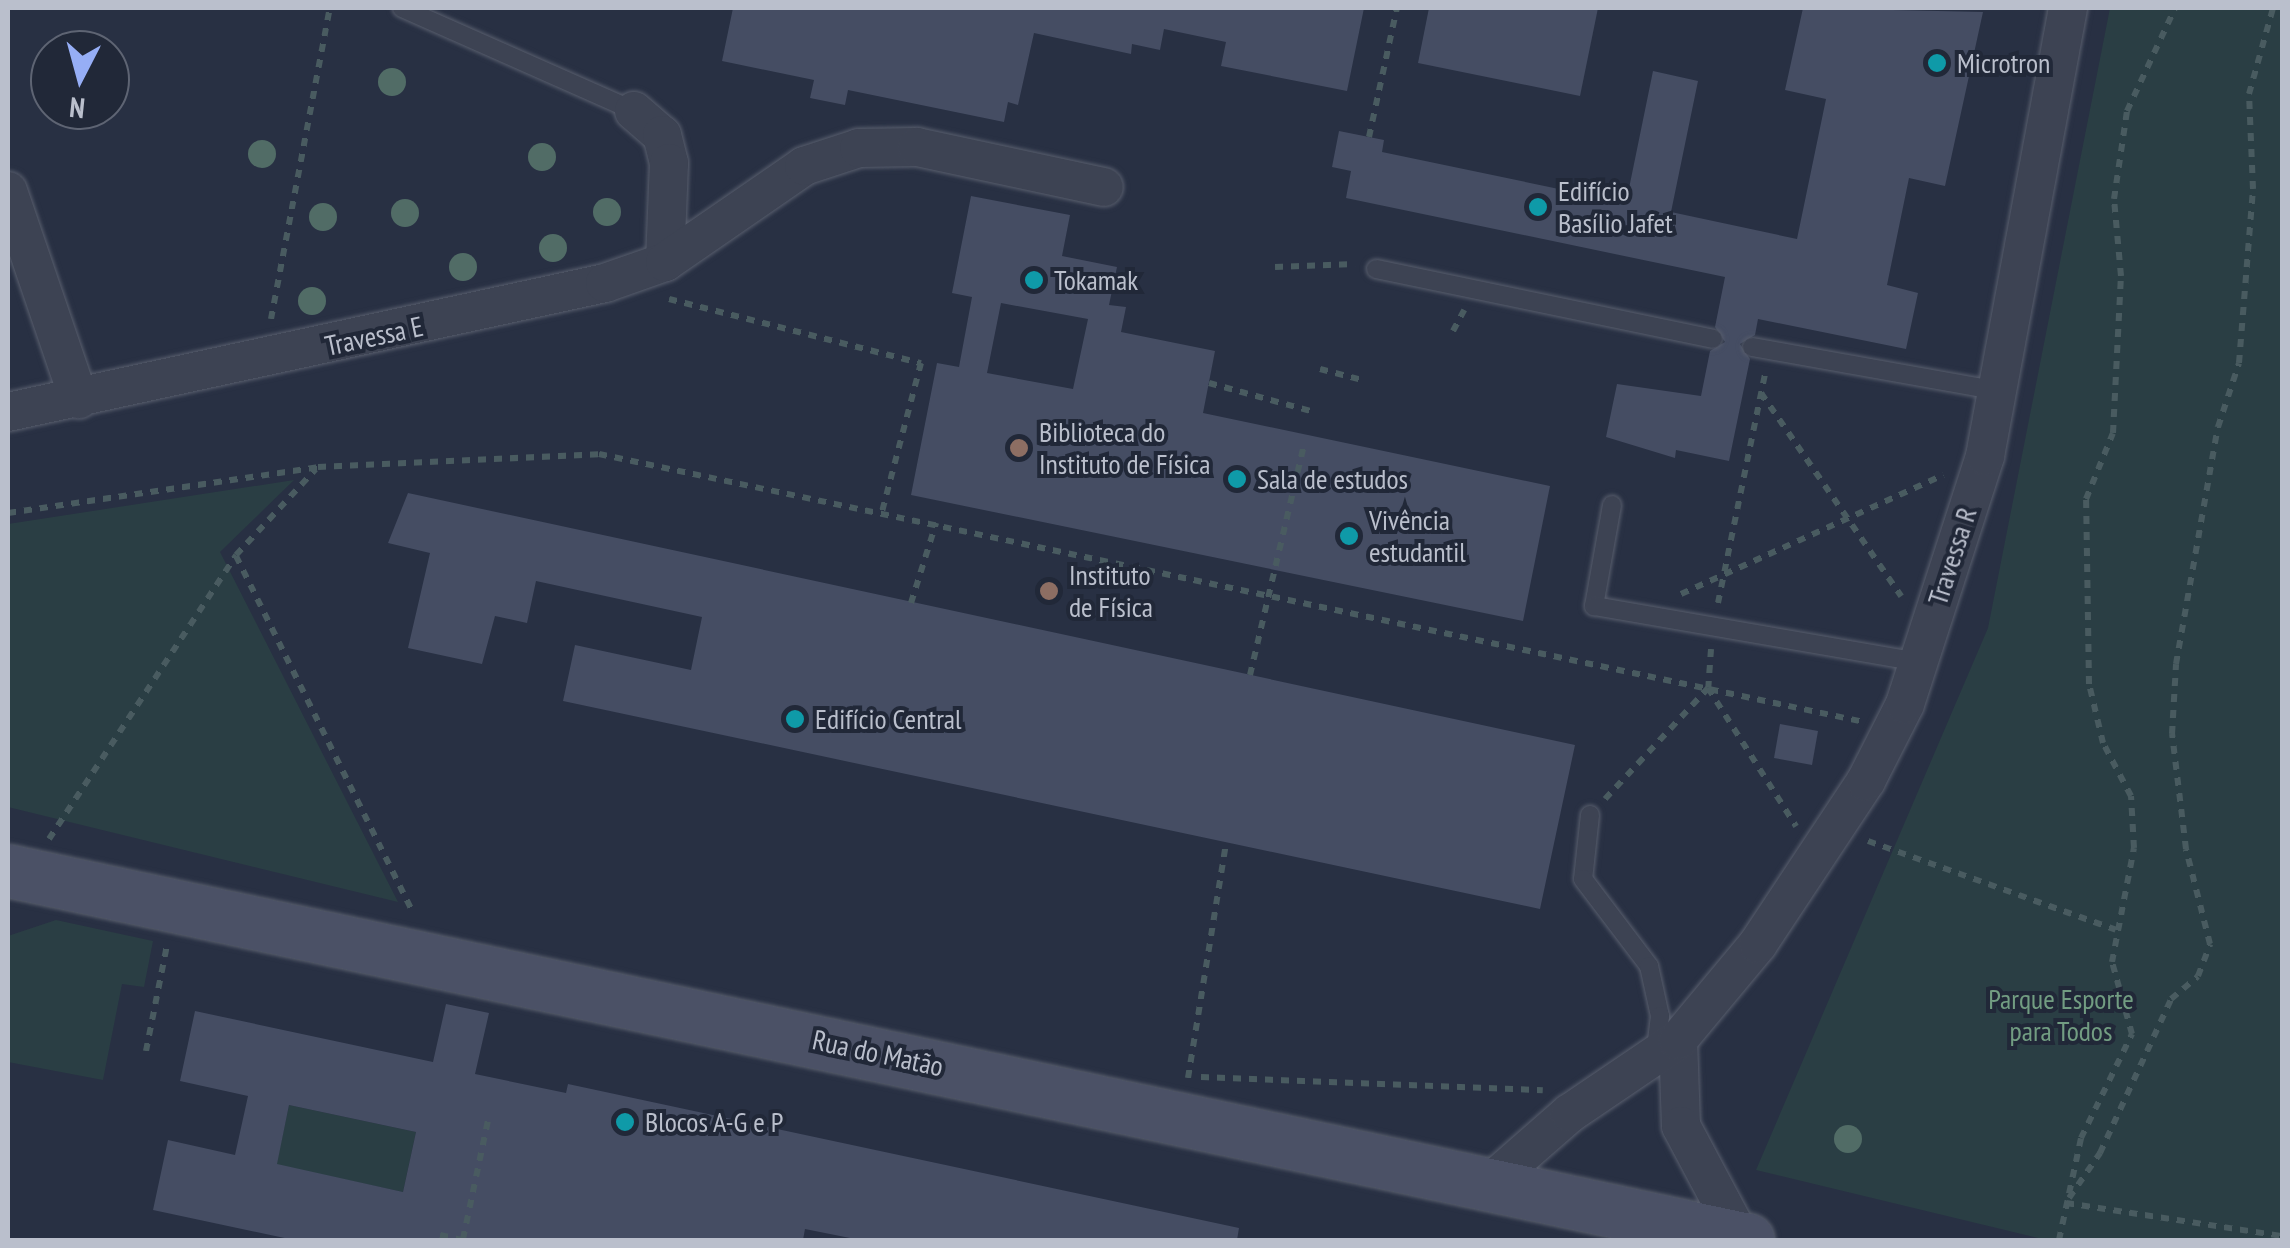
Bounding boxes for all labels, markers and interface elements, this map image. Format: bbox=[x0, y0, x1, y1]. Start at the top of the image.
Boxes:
north arrow bbox=[30, 30, 130, 130]
place label: Microtron bbox=[1957, 46, 2050, 80]
marker: Microtron bbox=[1926, 52, 1948, 74]
text: N bbox=[68, 89, 86, 128]
place label: Edifício Basílio Jafet bbox=[1558, 174, 1673, 240]
marker: Edifício Basílio Jafet bbox=[1527, 196, 1549, 218]
place label: Tokamak bbox=[1054, 263, 1138, 297]
marker: Tokamak bbox=[1023, 269, 1045, 291]
street label: Travessa E bbox=[322, 309, 426, 363]
place label: Biblioteca do Instituto de Física bbox=[1039, 415, 1210, 481]
marker: Biblioteca do Instituto de Física bbox=[1008, 437, 1030, 459]
place label: Sala de estudos bbox=[1257, 462, 1408, 496]
marker: Sala de estudos bbox=[1226, 468, 1248, 490]
place label: Vivência estudantil bbox=[1369, 503, 1466, 569]
street label: Travessa R bbox=[1920, 503, 1984, 609]
marker: Vivência estudantil bbox=[1338, 525, 1360, 547]
place label: Instituto de Física bbox=[1069, 558, 1153, 624]
marker: Instituto de Física bbox=[1038, 580, 1060, 602]
place label: Edifício Central bbox=[815, 702, 962, 736]
marker: Edifício Central bbox=[784, 708, 806, 730]
park label: Parque Esporte para Todos bbox=[1988, 982, 2134, 1048]
street label: Rua do Matão bbox=[810, 1023, 946, 1083]
place label: Blocos A-G e P bbox=[645, 1105, 784, 1139]
marker: Blocos A-G e P bbox=[614, 1111, 636, 1133]

